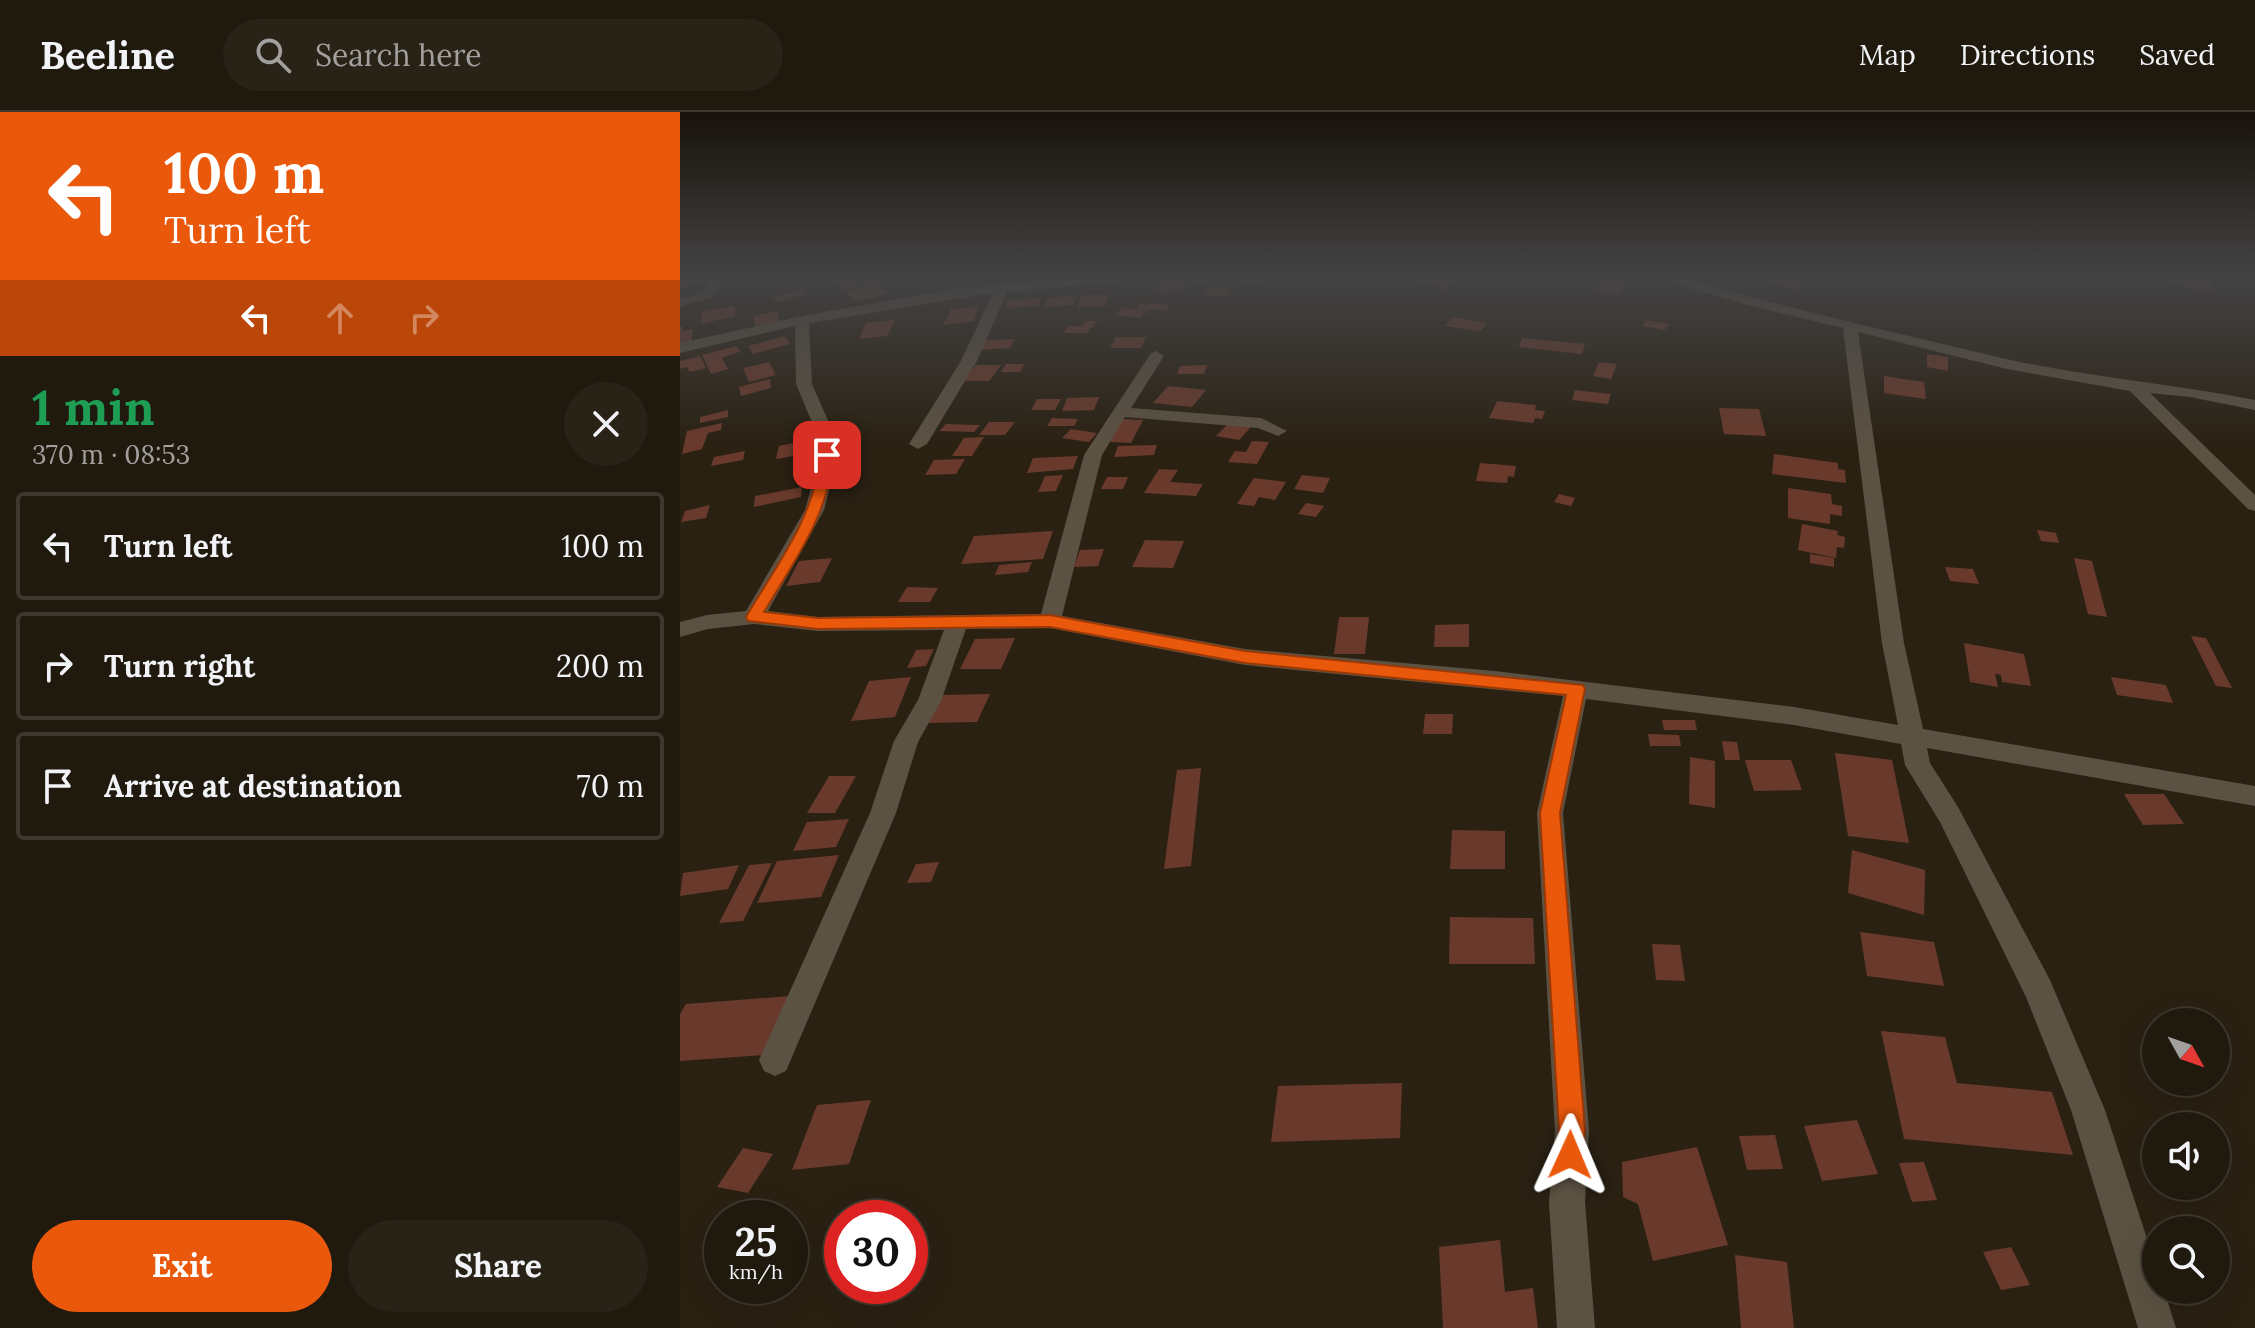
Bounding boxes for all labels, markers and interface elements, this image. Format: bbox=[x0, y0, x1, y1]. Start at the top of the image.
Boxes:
search box bbox=[223, 19, 783, 91]
text: Beeline bbox=[40, 31, 175, 79]
icon: search bbox=[251, 33, 295, 77]
text: Search here bbox=[315, 36, 482, 74]
text: Map bbox=[1859, 37, 1916, 73]
text: Directions bbox=[1960, 37, 2095, 73]
text: Saved bbox=[2139, 37, 2215, 73]
text: 100 m bbox=[164, 137, 324, 208]
icon: left bbox=[32, 144, 136, 248]
text: Turn left bbox=[164, 207, 311, 253]
icon: left bbox=[234, 296, 278, 340]
icon: ahead bbox=[318, 296, 362, 340]
icon: right bbox=[402, 296, 446, 340]
text: 1 min bbox=[32, 377, 155, 438]
button: close bbox=[564, 382, 648, 466]
pin bbox=[793, 421, 861, 489]
icon: arrive bbox=[805, 433, 849, 477]
text: 370 m · 08:53 bbox=[32, 438, 190, 471]
icon: left bbox=[36, 524, 80, 568]
text: Turn left bbox=[104, 527, 232, 565]
text: 100 m bbox=[561, 527, 644, 565]
icon: right bbox=[36, 644, 80, 688]
text: Turn right bbox=[104, 647, 255, 685]
text: 200 m bbox=[556, 647, 644, 685]
icon: arrive bbox=[36, 764, 80, 808]
text: Arrive at destination bbox=[104, 767, 402, 805]
text: 70 m bbox=[577, 767, 644, 805]
north arrow bbox=[2142, 1008, 2230, 1096]
map controls bbox=[2142, 1008, 2230, 1304]
button: sound bbox=[2142, 1112, 2230, 1200]
position arrow bbox=[1528, 1113, 1612, 1197]
speed limit sign: 30 bbox=[824, 1200, 928, 1304]
text: 25 bbox=[735, 1216, 777, 1267]
button: search bbox=[2142, 1216, 2230, 1304]
button: Exit bbox=[32, 1220, 332, 1312]
button: Share bbox=[348, 1220, 648, 1312]
text: km/h bbox=[729, 1259, 783, 1284]

